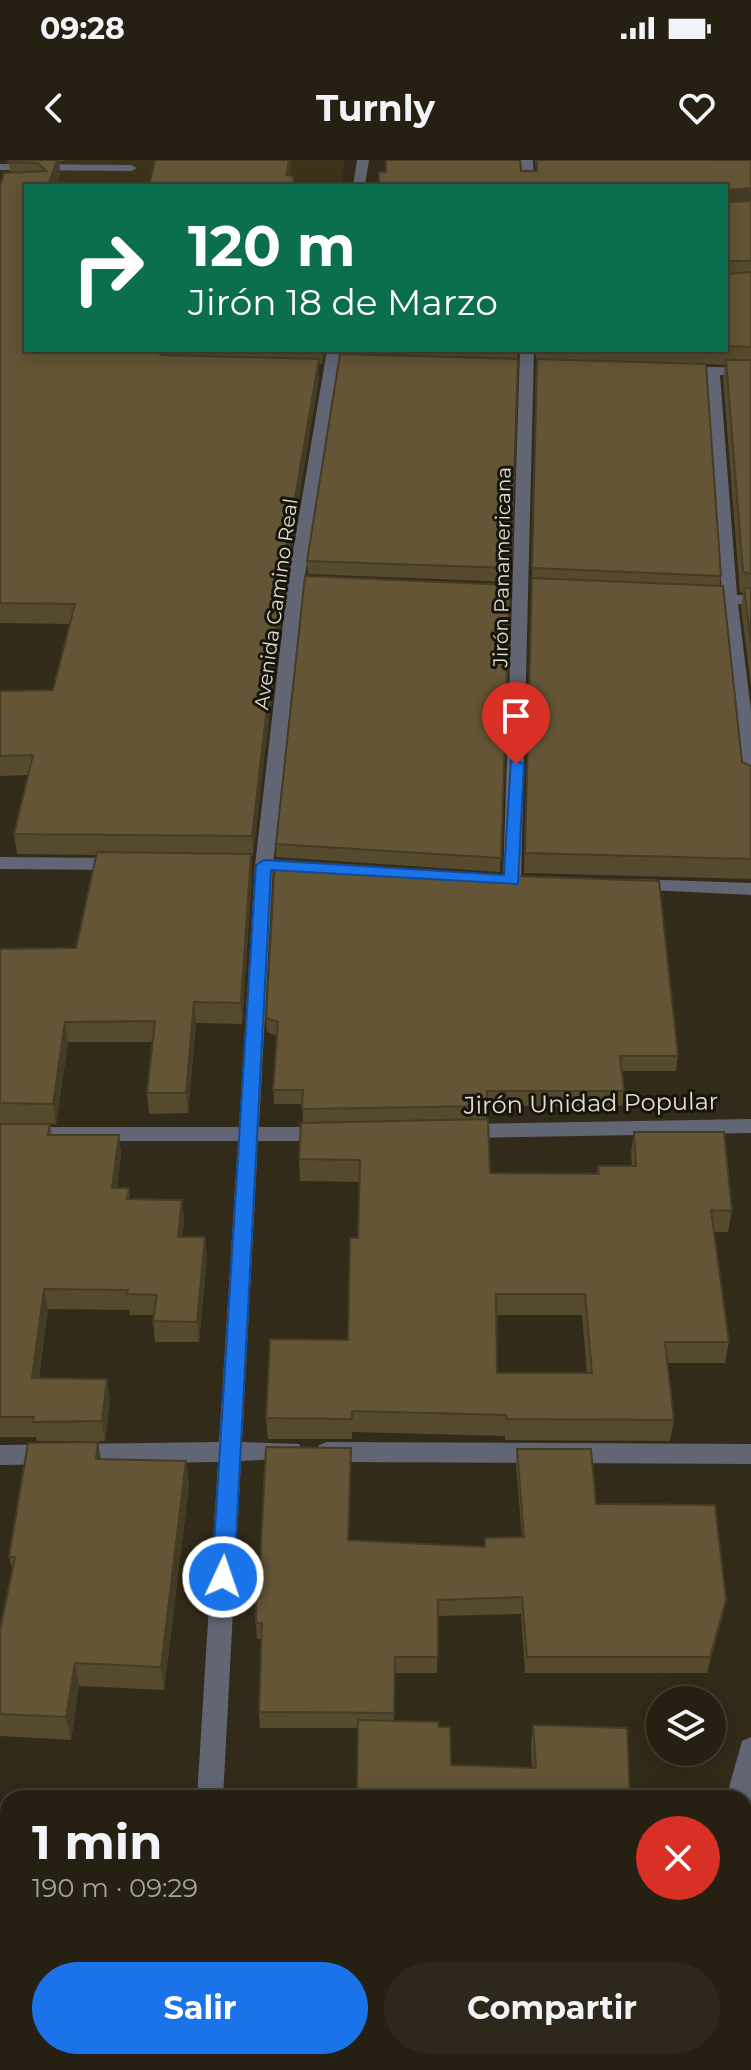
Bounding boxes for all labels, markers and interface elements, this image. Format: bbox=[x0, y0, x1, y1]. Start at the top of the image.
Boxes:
text: 09:28 bbox=[40, 10, 125, 47]
icon: back bbox=[32, 86, 76, 130]
text: Turnly bbox=[316, 86, 435, 130]
icon: heart bbox=[675, 86, 719, 130]
text: 120 m bbox=[188, 212, 356, 280]
icon: right bbox=[56, 216, 160, 320]
text: Jirón 18 de Marzo bbox=[188, 280, 498, 324]
street label: Jirón Panamericana bbox=[488, 467, 516, 668]
street label: Avenida Camino Real bbox=[249, 497, 303, 711]
pin bbox=[482, 682, 550, 764]
icon: arrive bbox=[494, 694, 538, 738]
street label: Jirón Unidad Popular bbox=[462, 1086, 719, 1120]
position arrow bbox=[181, 1535, 265, 1619]
map controls bbox=[646, 1686, 726, 1766]
button: layers bbox=[646, 1686, 726, 1766]
text: 1 min bbox=[32, 1813, 162, 1871]
button: close bbox=[636, 1816, 720, 1900]
text: 190 m · 09:29 bbox=[32, 1872, 198, 1904]
button: Salir bbox=[32, 1962, 368, 2054]
button: Compartir bbox=[384, 1962, 720, 2054]

